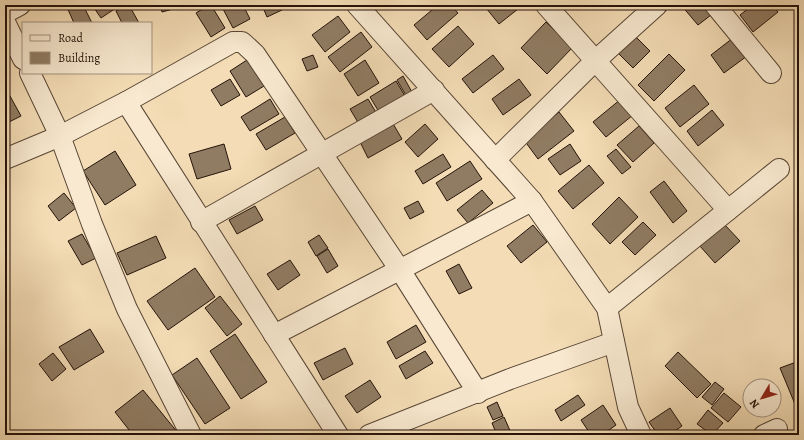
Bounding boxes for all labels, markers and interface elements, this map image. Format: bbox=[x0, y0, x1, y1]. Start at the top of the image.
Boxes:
legend bbox=[22, 22, 152, 74]
text: Road bbox=[58, 30, 84, 46]
text: Building bbox=[58, 50, 100, 66]
north arrow bbox=[742, 378, 782, 418]
text: N bbox=[746, 396, 763, 412]

